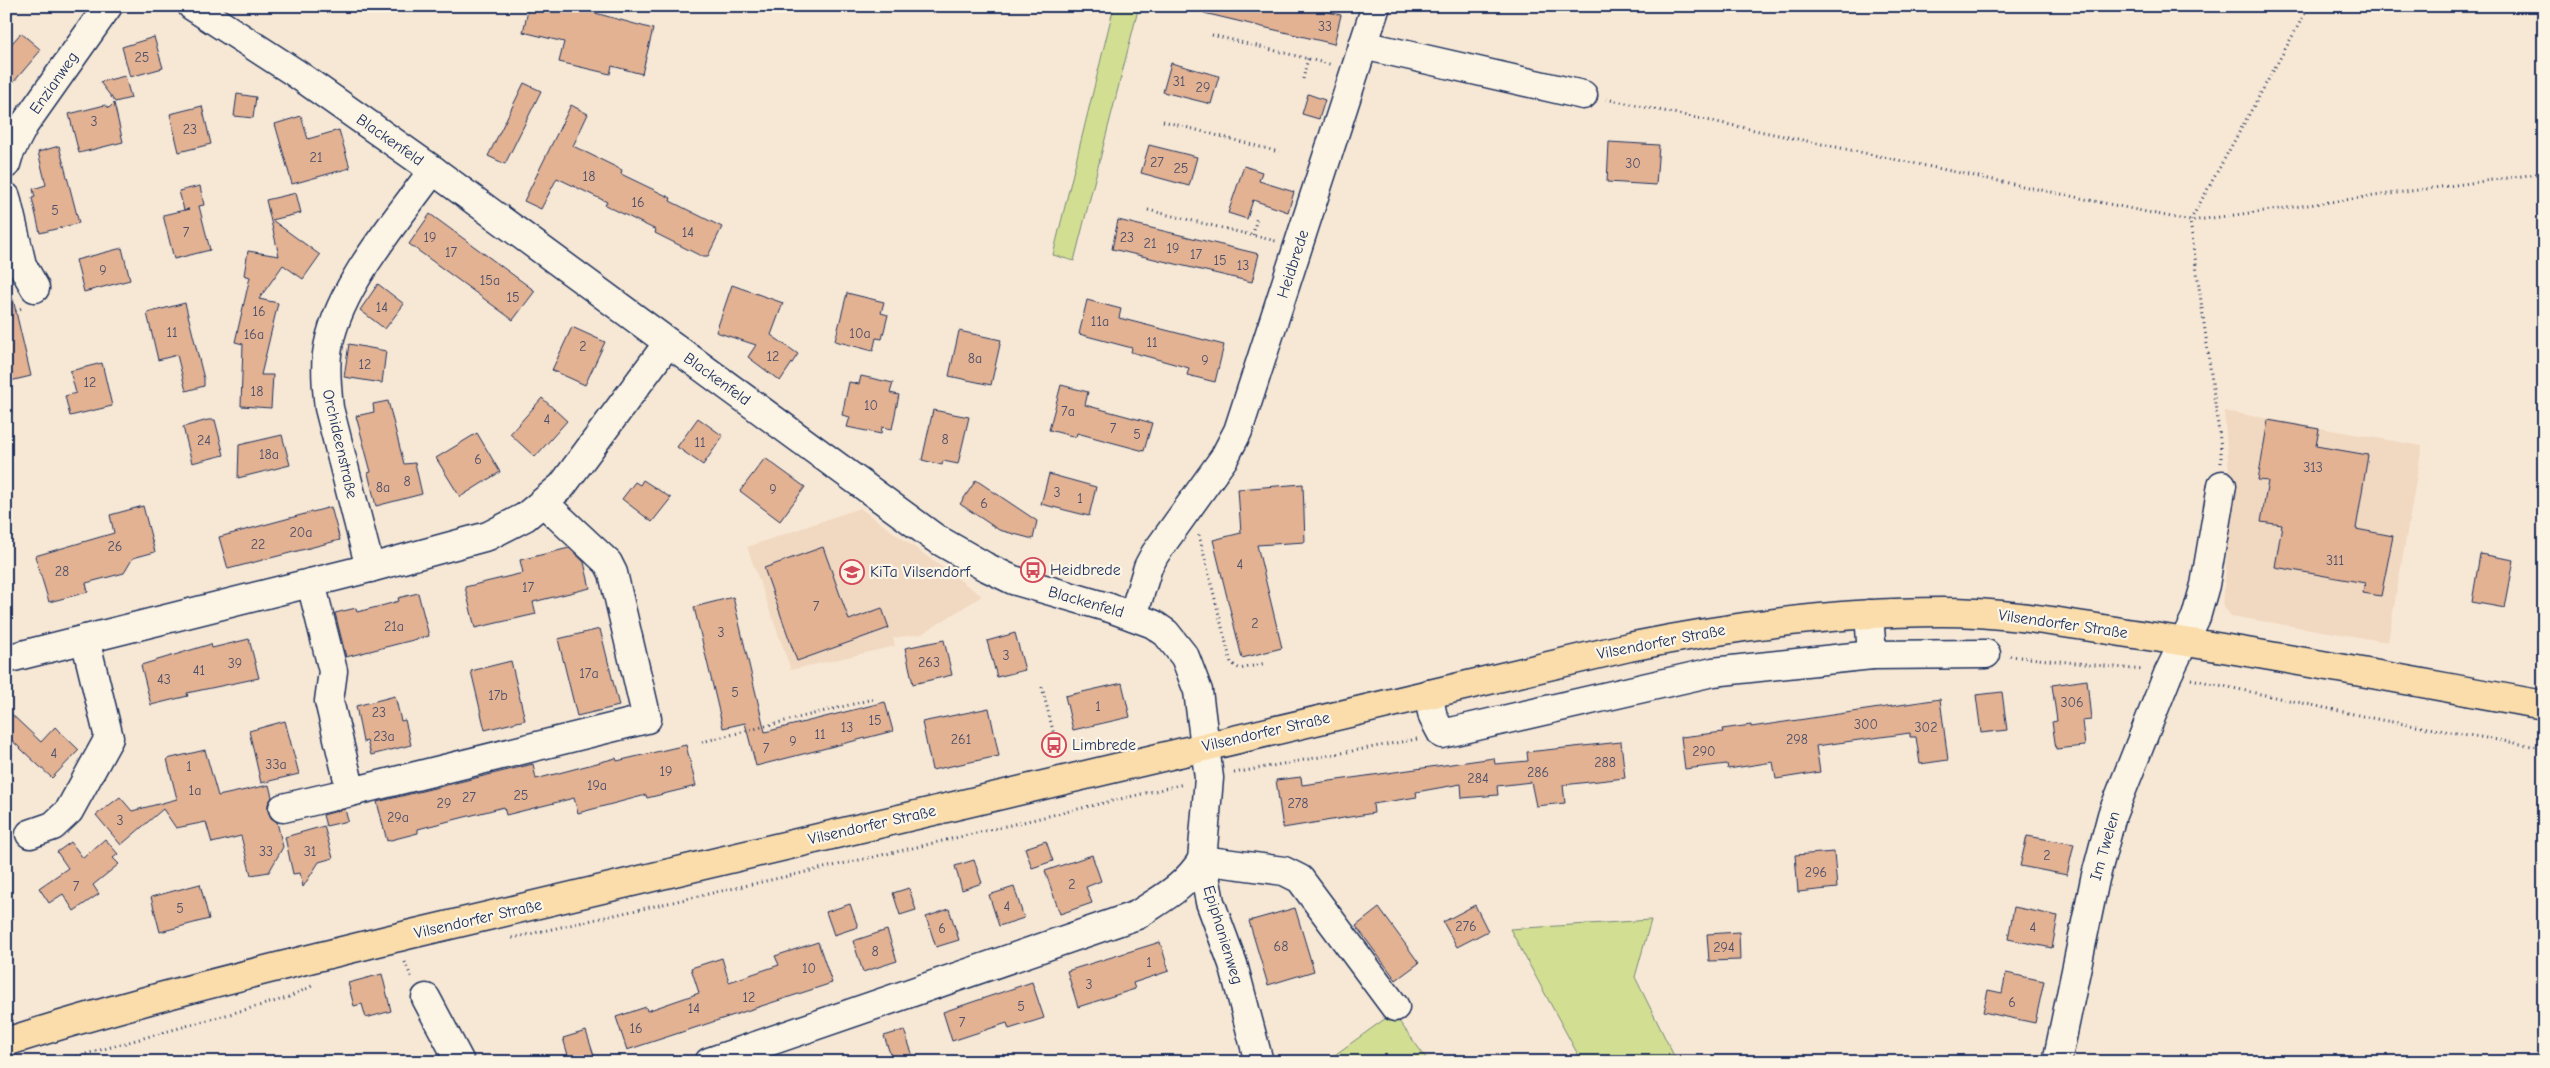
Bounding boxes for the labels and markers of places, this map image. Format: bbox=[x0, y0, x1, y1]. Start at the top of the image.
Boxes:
bus stop icon: Heidbrede bbox=[1020, 557, 1046, 583]
school or university icon: KiTa Vilsendorf bbox=[839, 559, 865, 585]
place label: Heidbrede bbox=[1050, 561, 1121, 579]
place label: KiTa Vilsendorf bbox=[870, 563, 972, 581]
bus stop icon: Limbrede bbox=[1041, 732, 1067, 758]
place label: Limbrede bbox=[1072, 736, 1136, 754]

